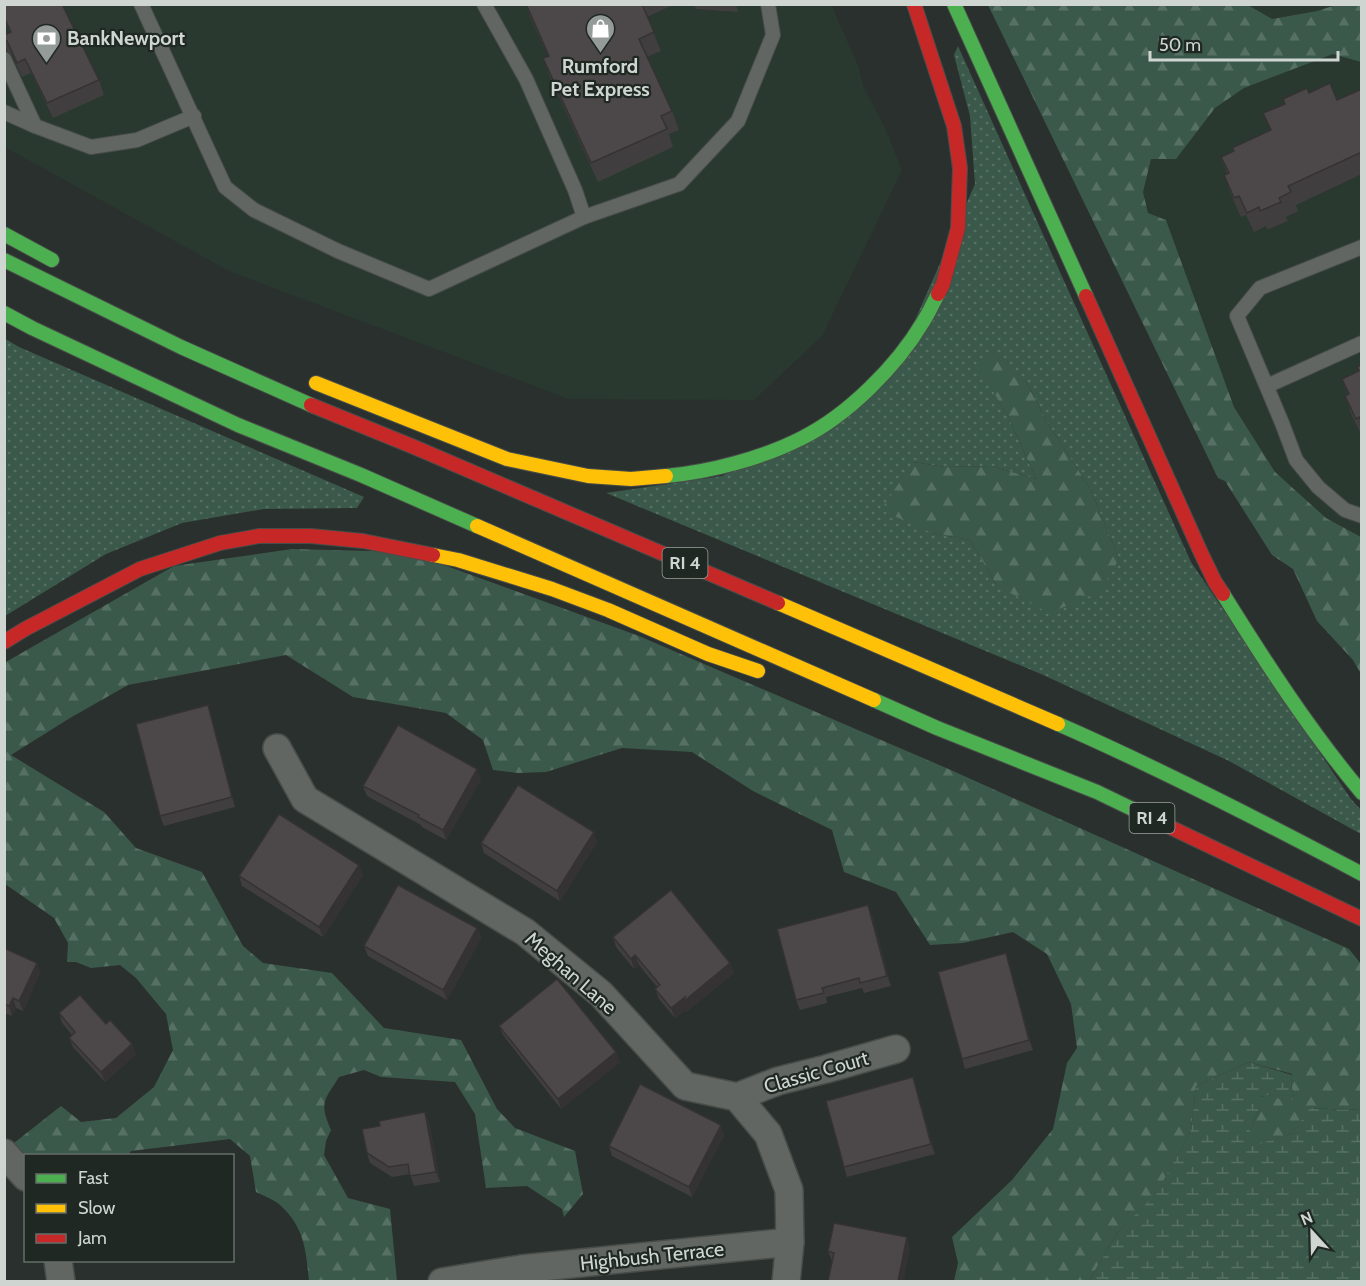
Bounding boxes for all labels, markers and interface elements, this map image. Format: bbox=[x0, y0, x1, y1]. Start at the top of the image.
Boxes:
shop icon: Rumford Pet Express bbox=[584, 12, 616, 54]
bank icon: BankNewport bbox=[30, 22, 62, 64]
scale bar bbox=[1150, 24, 1338, 62]
place label: BankNewport bbox=[67, 26, 185, 50]
text: 50 m bbox=[1159, 34, 1201, 56]
place label: Rumford Pet Express bbox=[550, 54, 650, 101]
road number: RI 4 bbox=[662, 548, 708, 578]
road number: RI 4 bbox=[1130, 803, 1174, 833]
street label: Meghan Lane bbox=[520, 927, 622, 1019]
street label: Classic Court bbox=[761, 1046, 871, 1098]
legend bbox=[24, 1154, 234, 1262]
text: Fast bbox=[78, 1167, 109, 1189]
text: Slow bbox=[78, 1197, 115, 1219]
north arrow bbox=[1282, 1202, 1342, 1262]
text: N bbox=[1298, 1208, 1315, 1229]
text: Jam bbox=[77, 1227, 107, 1249]
street label: Highbush Terrace bbox=[579, 1236, 725, 1276]

